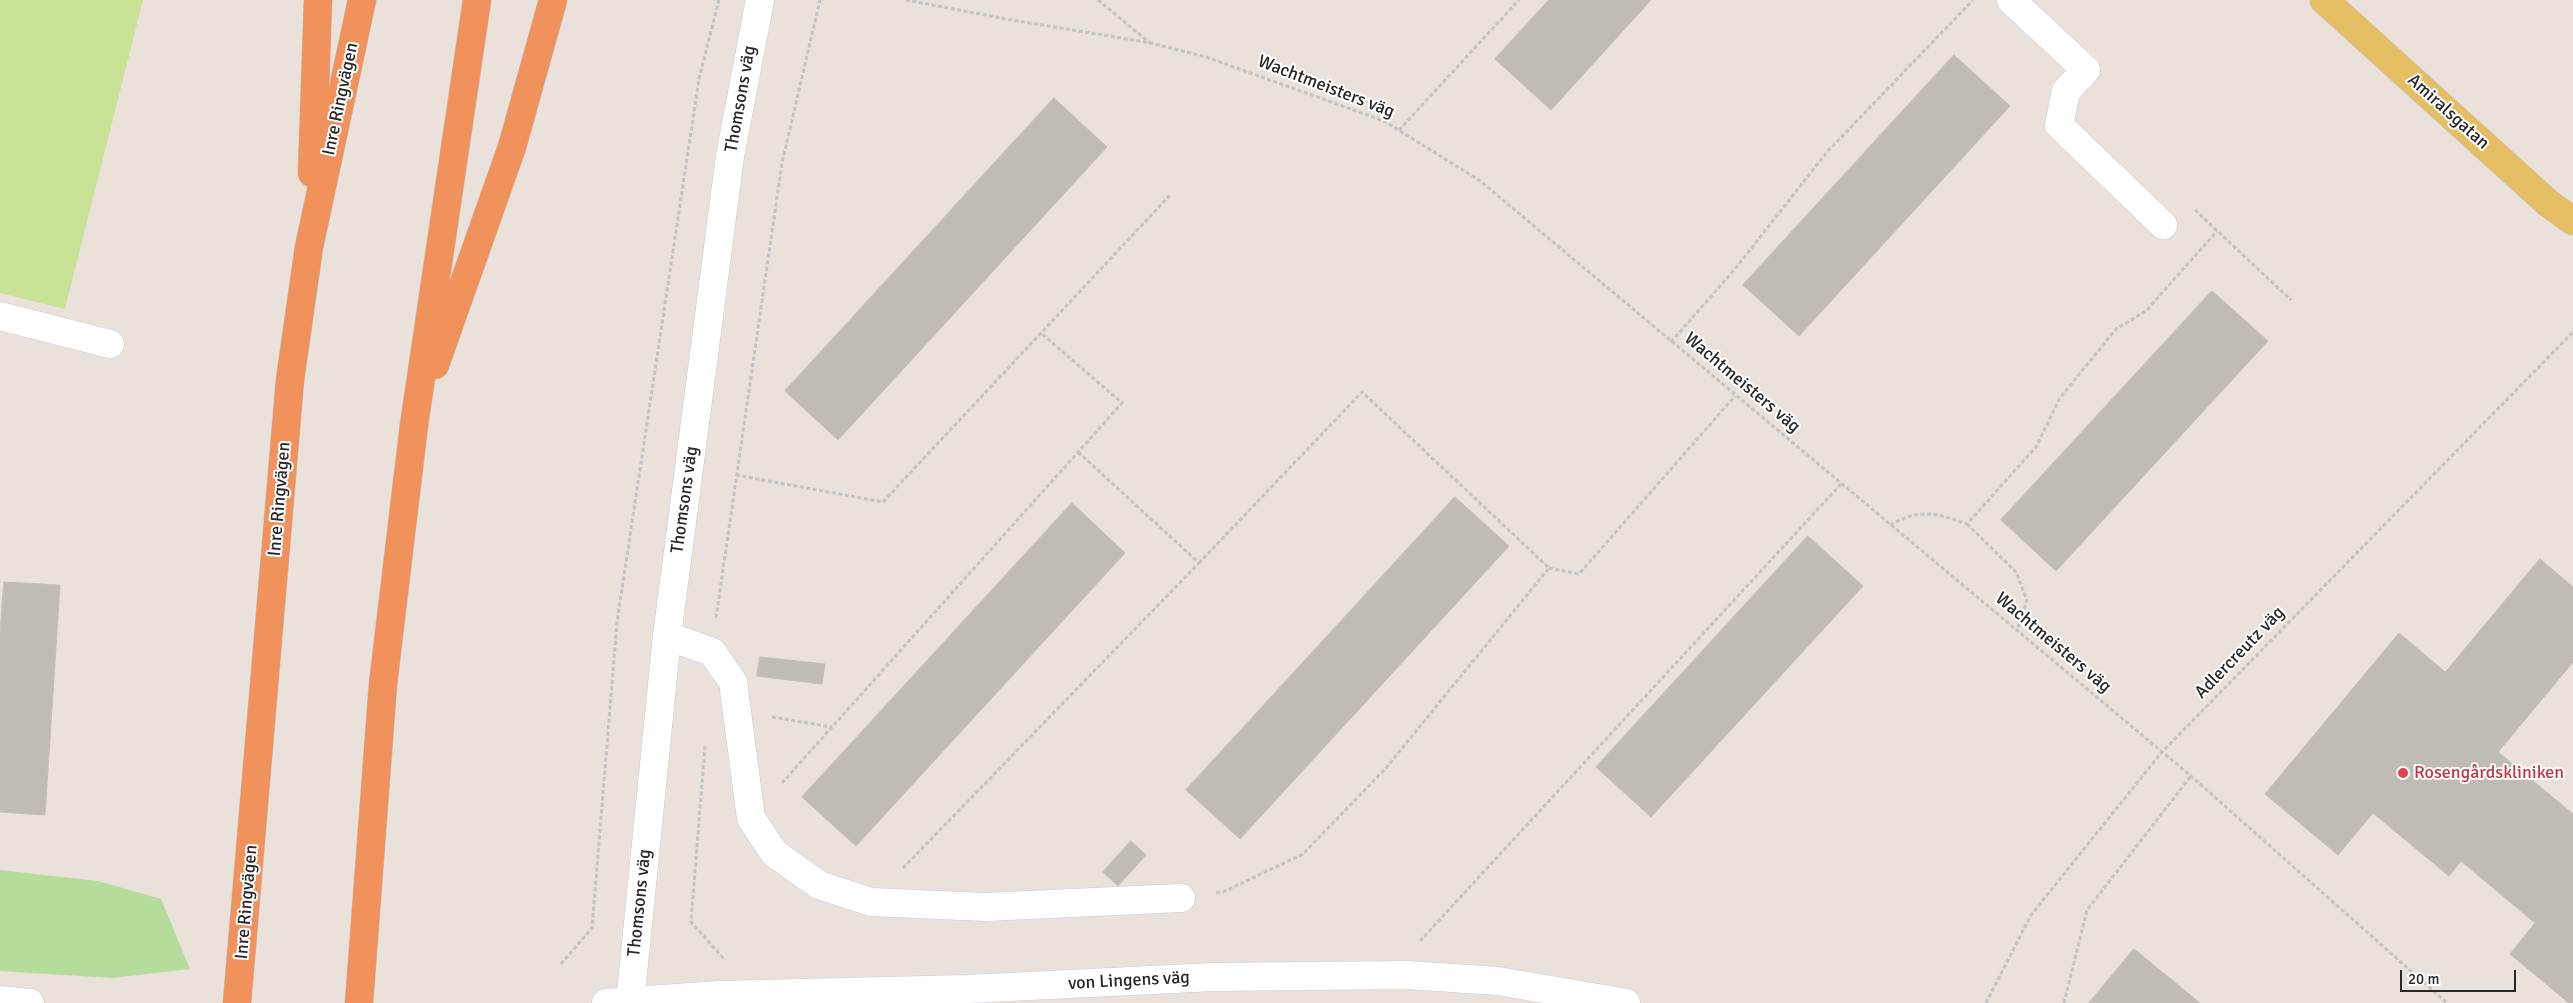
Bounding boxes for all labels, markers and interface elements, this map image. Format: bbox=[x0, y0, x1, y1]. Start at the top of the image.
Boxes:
street label: Inre Ringvägen bbox=[318, 41, 364, 157]
street label: Thomsons väg bbox=[721, 44, 761, 154]
street label: Wachtmeisters väg bbox=[1255, 51, 1397, 123]
street label: Amiralsgatan bbox=[2403, 70, 2493, 154]
street label: Wachtmeisters väg bbox=[1680, 328, 1804, 438]
street label: Inre Ringvägen bbox=[264, 441, 296, 557]
street label: Thomsons väg bbox=[667, 445, 703, 555]
street label: Wachtmeisters väg bbox=[1991, 588, 2115, 698]
street label: Adlercreutz väg bbox=[2191, 602, 2289, 704]
place label: Rosengårdskliniken bbox=[2414, 762, 2564, 784]
marker: Rosengårdskliniken bbox=[2396, 766, 2410, 780]
street label: Inre Ringvägen bbox=[231, 844, 263, 960]
street label: Thomsons väg bbox=[624, 848, 656, 958]
scale bar bbox=[2403, 960, 2519, 992]
street label: von Lingens väg bbox=[1068, 967, 1190, 995]
text: 20 m bbox=[2408, 970, 2439, 988]

